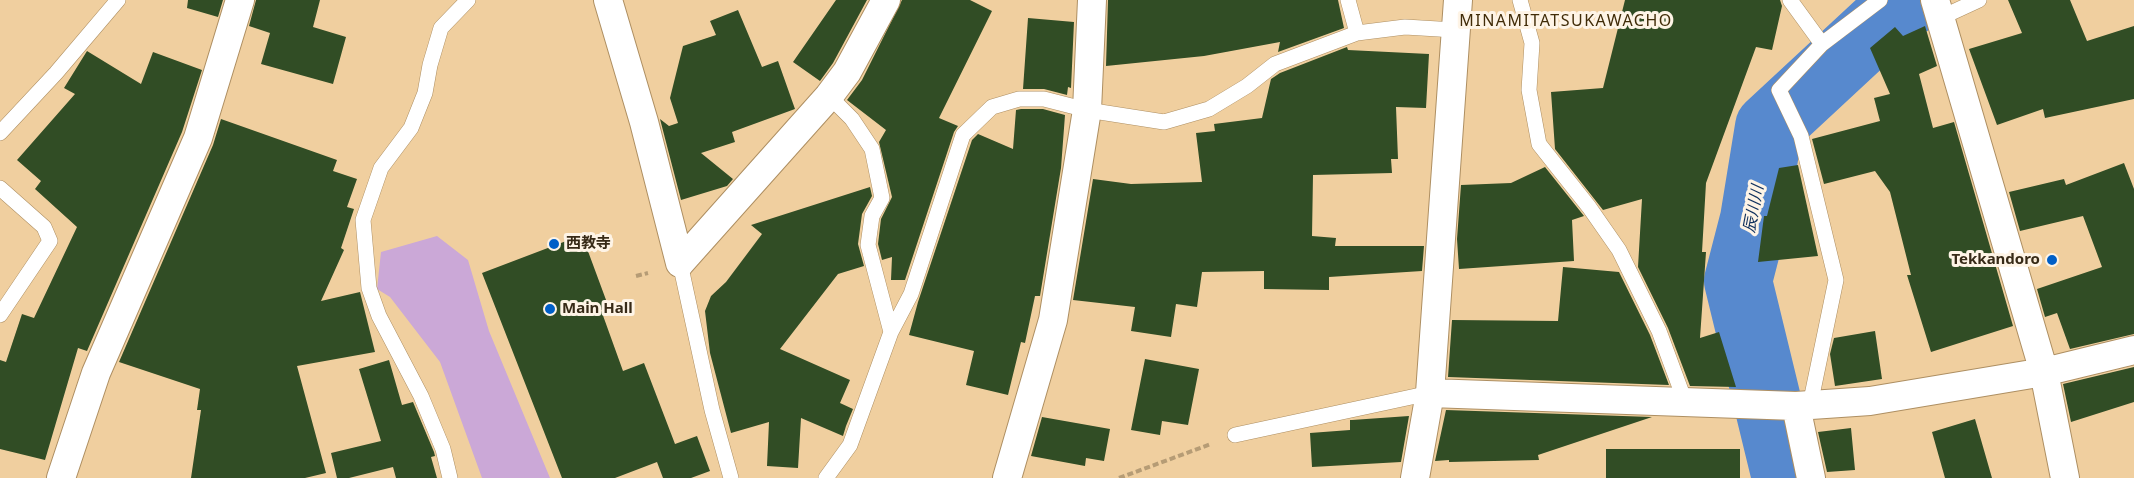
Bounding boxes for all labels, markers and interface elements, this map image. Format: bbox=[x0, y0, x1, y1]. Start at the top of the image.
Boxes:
district label: MINAMITATSUKAWACHO bbox=[1459, 11, 1673, 31]
water label: 辰川川 bbox=[1740, 184, 1768, 234]
place label: 西教寺 bbox=[566, 235, 611, 253]
marker: 西教寺 bbox=[547, 237, 561, 251]
place label: Tekkandoro bbox=[1951, 251, 2040, 269]
marker: Tekkandoro bbox=[2045, 253, 2059, 267]
place label: Main Hall bbox=[562, 300, 633, 318]
marker: Main Hall bbox=[543, 302, 557, 316]

